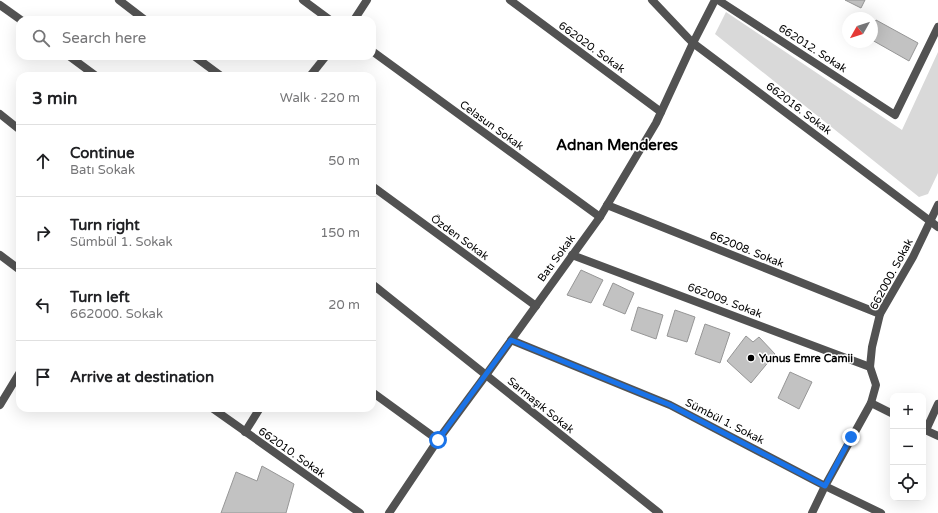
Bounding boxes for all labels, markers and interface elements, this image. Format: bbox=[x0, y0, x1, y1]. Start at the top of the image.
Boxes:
north arrow bbox=[842, 12, 878, 48]
search box bbox=[16, 16, 376, 60]
street label: 662020. Sokak bbox=[556, 19, 627, 76]
street label: 662012. Sokak bbox=[776, 22, 849, 75]
icon: search bbox=[30, 27, 52, 49]
text: Search here bbox=[62, 29, 146, 47]
street label: 662016. Sokak bbox=[763, 80, 834, 137]
text: 3 min bbox=[32, 88, 77, 109]
text: Walk · 220 m bbox=[280, 90, 360, 106]
street label: Celasun Sokak bbox=[457, 98, 526, 153]
district label: Adnan Menderes bbox=[556, 136, 678, 154]
text: Continue bbox=[70, 144, 134, 162]
icon: ahead bbox=[32, 150, 54, 172]
text: 50 m bbox=[328, 153, 360, 169]
text: Batı Sokak bbox=[70, 162, 135, 178]
street label: Özden Sokak bbox=[428, 212, 491, 263]
text: Turn right bbox=[70, 216, 140, 234]
icon: right bbox=[32, 222, 54, 244]
text: 150 m bbox=[320, 225, 360, 241]
street label: 662008. Sokak bbox=[708, 229, 786, 270]
street label: Batı Sokak bbox=[535, 232, 578, 284]
text: Sümbül 1. Sokak bbox=[70, 234, 173, 250]
street label: 662000. Sokak bbox=[867, 236, 916, 312]
street label: 662009. Sokak bbox=[686, 280, 764, 321]
text: Turn left bbox=[70, 288, 130, 306]
icon: left bbox=[32, 294, 54, 316]
text: 20 m bbox=[328, 297, 360, 313]
text: 662000. Sokak bbox=[70, 306, 163, 322]
place label: Yunus Emre Camii bbox=[759, 352, 853, 365]
marker: Yunus Emre Camii bbox=[746, 353, 756, 363]
icon: arrive bbox=[32, 366, 54, 388]
text: Arrive at destination bbox=[70, 368, 214, 386]
street label: Sarmaşık Sokak bbox=[505, 375, 577, 436]
map controls bbox=[890, 393, 926, 501]
button: + bbox=[890, 393, 926, 429]
street label: Sümbül 1. Sokak bbox=[683, 396, 766, 447]
street label: 662010. Sokak bbox=[256, 425, 328, 480]
route end bbox=[842, 428, 860, 446]
button: − bbox=[890, 429, 926, 465]
route start bbox=[429, 431, 447, 449]
button: locate bbox=[890, 465, 926, 501]

